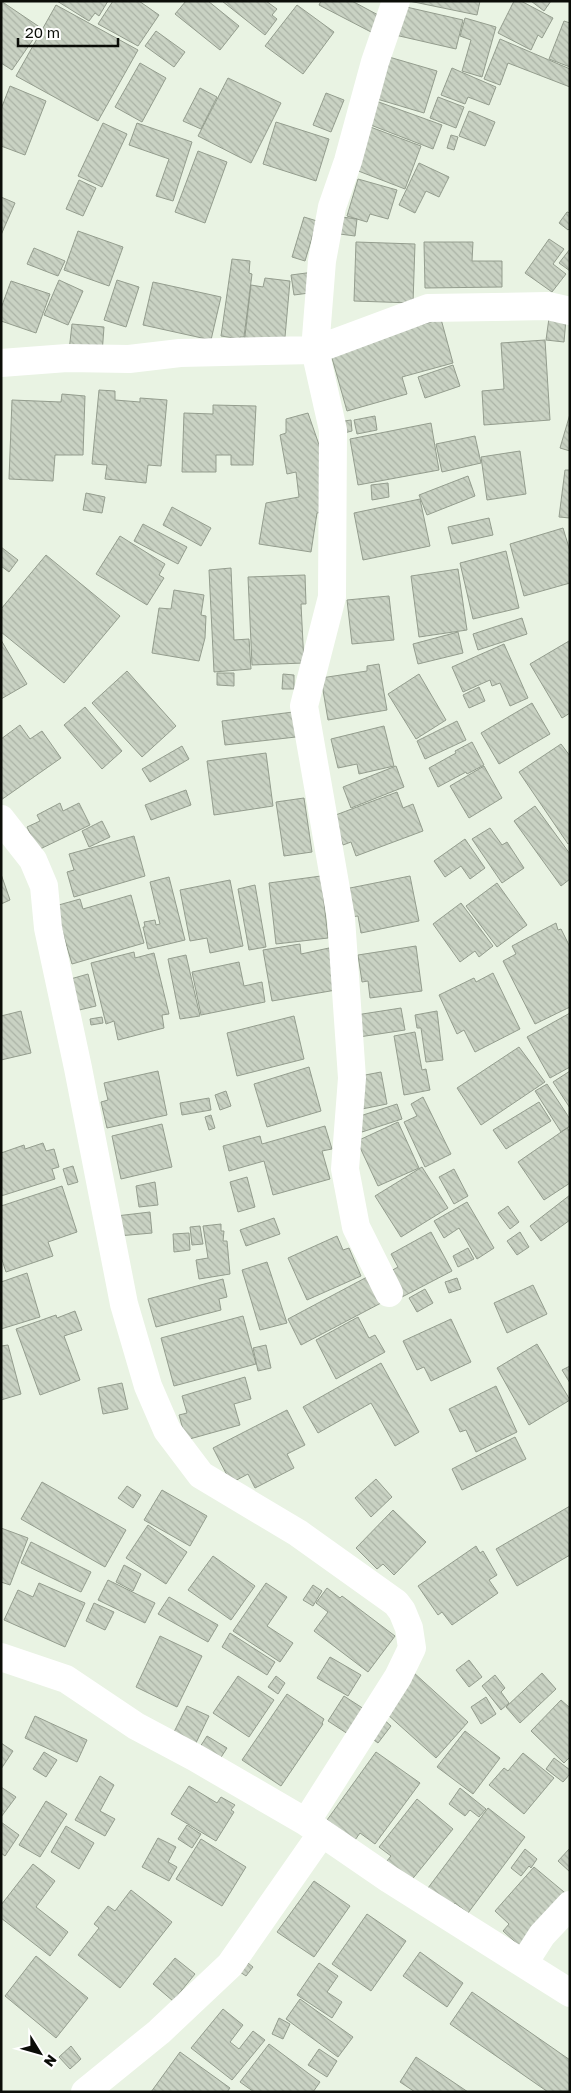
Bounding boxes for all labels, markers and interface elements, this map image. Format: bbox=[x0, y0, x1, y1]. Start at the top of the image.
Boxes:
scale bar bbox=[18, 15, 118, 47]
text: 20 m bbox=[25, 23, 60, 41]
north arrow bbox=[15, 2028, 65, 2078]
text: N bbox=[41, 2052, 61, 2070]

